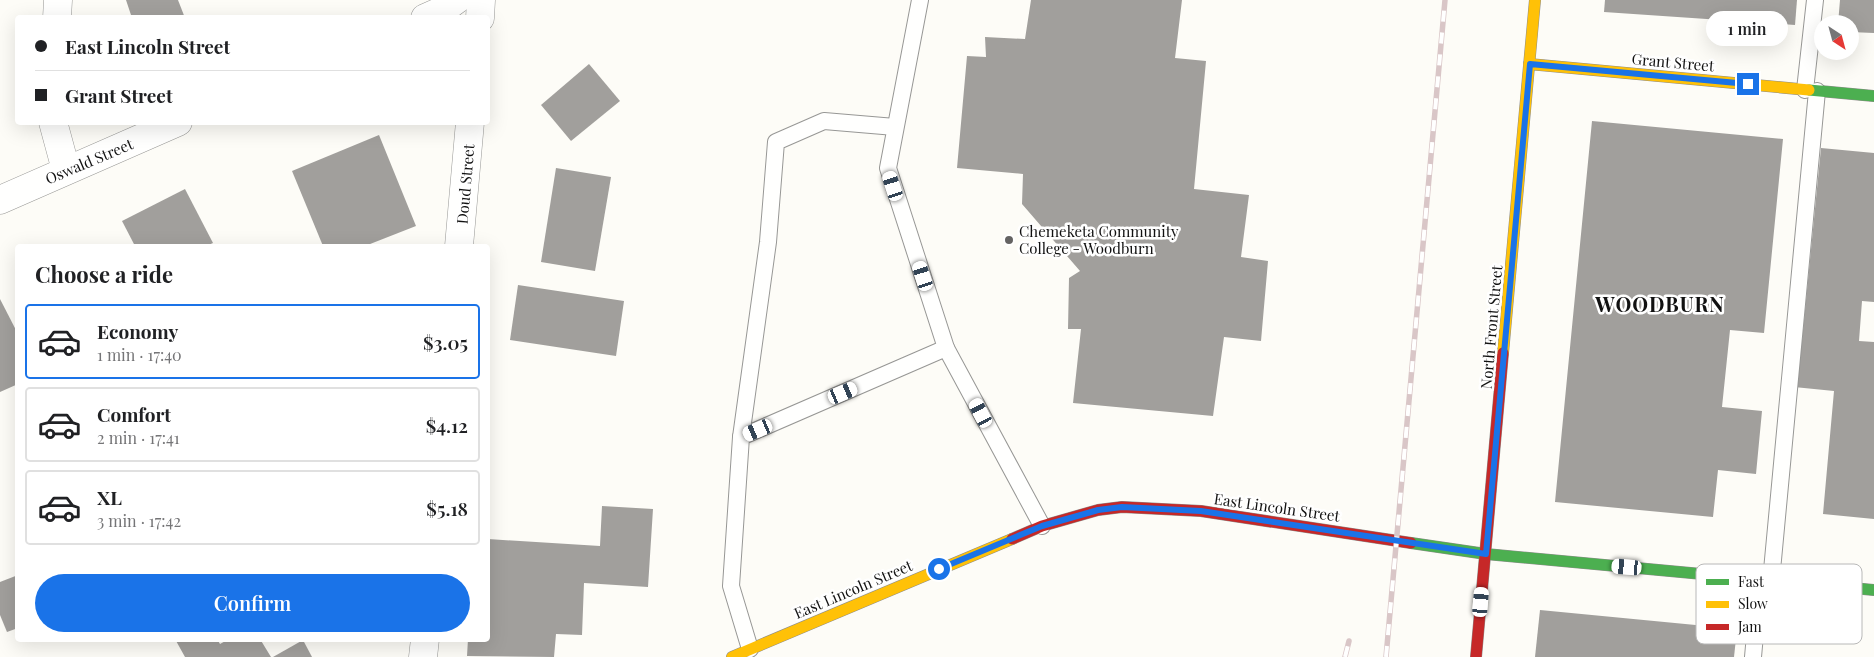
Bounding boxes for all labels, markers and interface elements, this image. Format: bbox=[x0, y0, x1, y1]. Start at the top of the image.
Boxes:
callout: 1 min bbox=[1707, 12, 1789, 46]
north arrow bbox=[1814, 15, 1859, 60]
map controls bbox=[1814, 15, 1859, 60]
text: 1 min bbox=[1728, 18, 1766, 39]
text: East Lincoln Street bbox=[65, 33, 230, 59]
street label: Grant Street bbox=[1631, 48, 1716, 76]
route end bbox=[1737, 73, 1759, 95]
text: Grant Street bbox=[65, 82, 173, 108]
street label: Oswald Street bbox=[42, 133, 137, 188]
street label: Doud Street bbox=[452, 142, 479, 225]
car bbox=[881, 169, 904, 203]
place label: Chemeketa Community College - Woodburn bbox=[1019, 221, 1179, 258]
marker: Chemeketa Community College - Woodburn bbox=[1003, 234, 1015, 246]
text: Choose a ride bbox=[35, 259, 173, 289]
car bbox=[911, 259, 934, 293]
street label: North Front Street bbox=[1476, 264, 1506, 390]
district label: WOODBURN bbox=[1594, 290, 1725, 317]
text: Economy bbox=[97, 318, 178, 344]
icon: car bbox=[37, 319, 82, 364]
text: $3.05 bbox=[423, 329, 468, 355]
text: 1 min · 17:40 bbox=[97, 344, 182, 365]
car bbox=[826, 380, 859, 406]
car bbox=[967, 396, 994, 430]
text: Comfort bbox=[97, 401, 171, 427]
icon: car bbox=[37, 402, 82, 447]
text: $4.12 bbox=[426, 412, 468, 438]
car bbox=[741, 417, 774, 443]
text: 2 min · 17:41 bbox=[97, 427, 180, 448]
text: XL bbox=[97, 484, 122, 510]
icon: car bbox=[37, 485, 82, 530]
street label: East Lincoln Street bbox=[1213, 488, 1342, 526]
text: $5.18 bbox=[426, 495, 468, 521]
text: 3 min · 17:42 bbox=[97, 510, 181, 531]
street label: East Lincoln Street bbox=[791, 555, 916, 623]
route start bbox=[928, 558, 950, 580]
car bbox=[1611, 558, 1642, 576]
legend bbox=[1696, 564, 1862, 644]
text: Fast bbox=[1738, 572, 1765, 591]
button: Confirm bbox=[35, 574, 470, 632]
car bbox=[1472, 586, 1489, 618]
text: Slow bbox=[1738, 594, 1768, 613]
text: Jam bbox=[1737, 617, 1762, 636]

